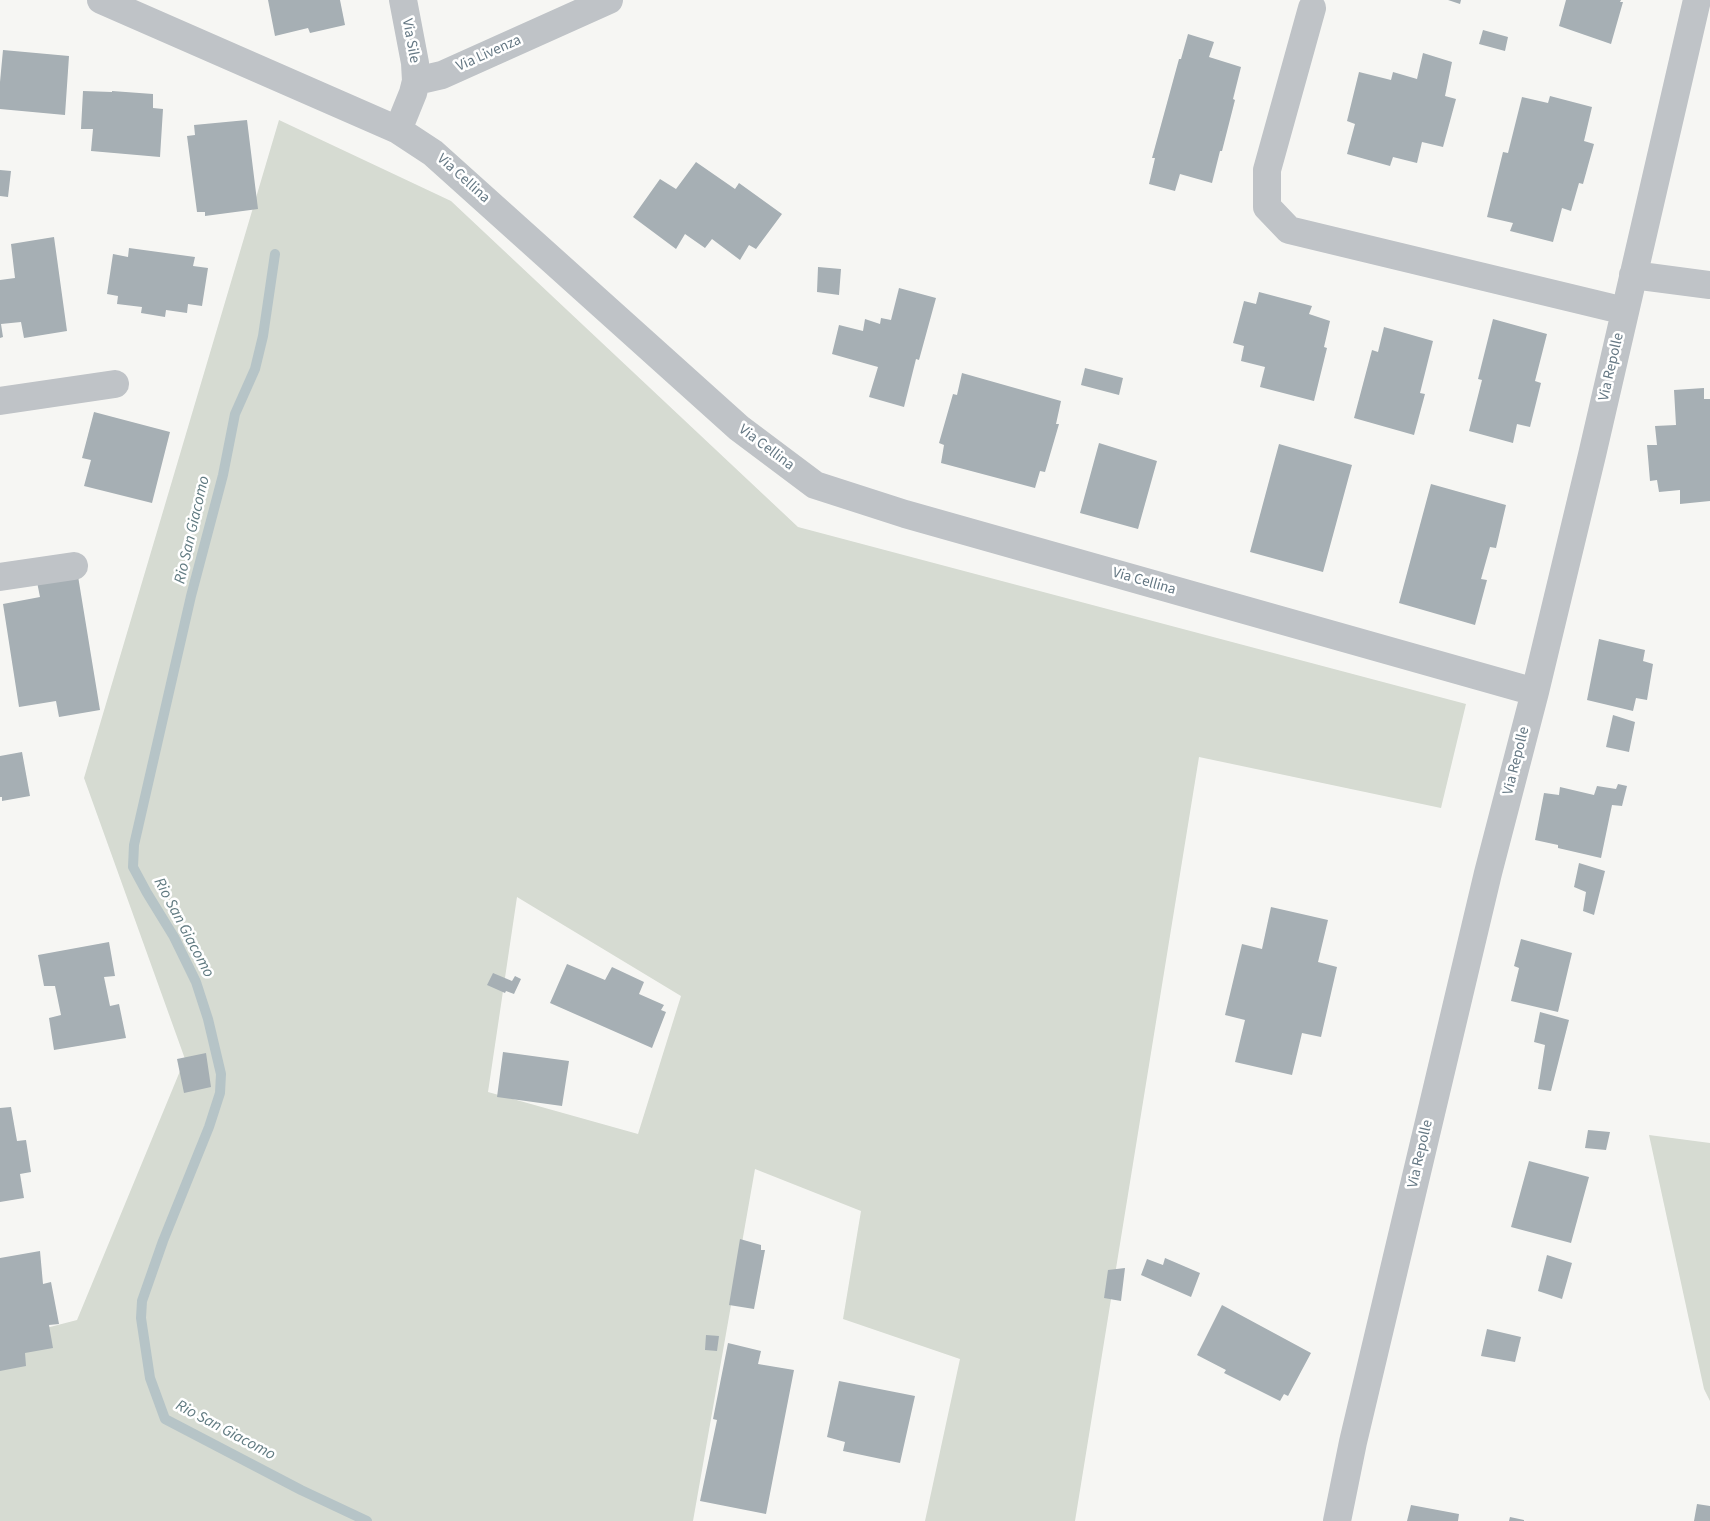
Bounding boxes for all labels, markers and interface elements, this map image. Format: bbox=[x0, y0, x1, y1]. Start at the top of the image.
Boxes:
street label: Via Sile bbox=[397, 17, 423, 65]
street label: Via Livenza bbox=[454, 32, 524, 76]
street label: Via Cellina bbox=[433, 151, 493, 207]
street label: Via Repolle bbox=[1595, 331, 1629, 403]
street label: Via Cellina bbox=[735, 421, 797, 475]
water label: Rio San Giacomo bbox=[171, 474, 215, 586]
street label: Via Cellina bbox=[1110, 564, 1178, 600]
street label: Via Repolle bbox=[1500, 725, 1534, 797]
water label: Rio San Giacomo bbox=[149, 875, 217, 981]
street label: Via Repolle bbox=[1404, 1118, 1438, 1190]
water label: Rio San Giacomo bbox=[172, 1397, 278, 1465]

